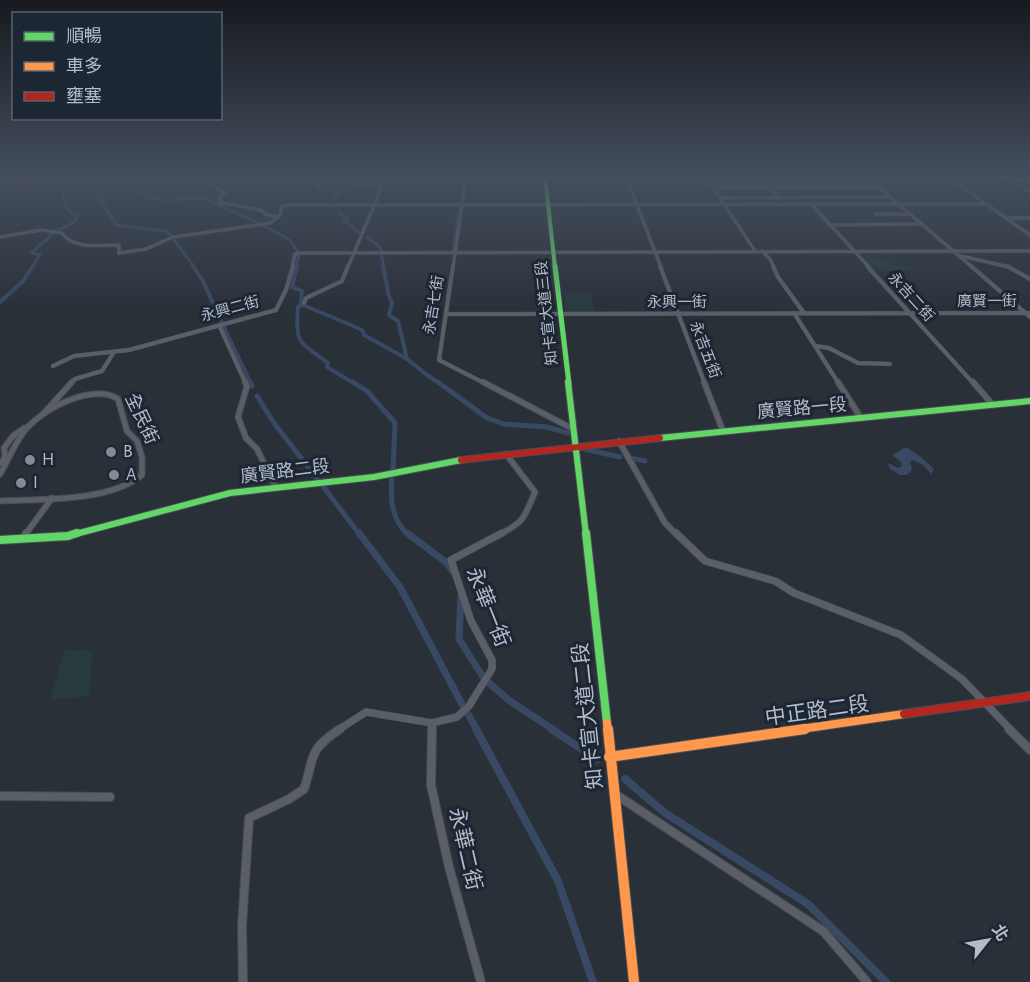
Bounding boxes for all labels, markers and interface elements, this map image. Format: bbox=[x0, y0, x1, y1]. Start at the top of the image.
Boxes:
legend bbox=[12, 12, 222, 120]
text: 順暢 bbox=[66, 26, 102, 46]
text: 車多 bbox=[66, 56, 102, 76]
text: 壅塞 bbox=[66, 86, 102, 106]
street label: 知卡宣大道三段 bbox=[533, 260, 560, 366]
street label: 永吉二街 bbox=[885, 269, 937, 324]
street label: 永吉七街 bbox=[421, 274, 446, 336]
street label: 永興二街 bbox=[199, 293, 261, 324]
street label: 廣賢一街 bbox=[957, 293, 1017, 309]
street label: 永興一街 bbox=[647, 294, 707, 310]
street label: 永吉五街 bbox=[687, 319, 724, 381]
street label: 全民街 bbox=[121, 390, 162, 447]
street label: 廣賢路一段 bbox=[756, 394, 848, 422]
place label: B bbox=[123, 443, 133, 461]
marker: B bbox=[104, 445, 118, 459]
place label: H bbox=[42, 451, 54, 469]
marker: H bbox=[23, 453, 37, 467]
street label: 廣賢路二段 bbox=[239, 456, 331, 486]
place label: A bbox=[126, 466, 137, 484]
marker: A bbox=[107, 468, 121, 482]
place label: I bbox=[33, 474, 38, 492]
marker: I bbox=[14, 476, 28, 490]
street label: 永華一街 bbox=[463, 564, 514, 650]
street label: 知卡宣大道二段 bbox=[569, 642, 606, 790]
street label: 中正路二段 bbox=[763, 692, 870, 729]
street label: 永華二街 bbox=[445, 805, 486, 892]
north arrow bbox=[958, 910, 1018, 970]
text: 北 bbox=[989, 921, 1012, 944]

